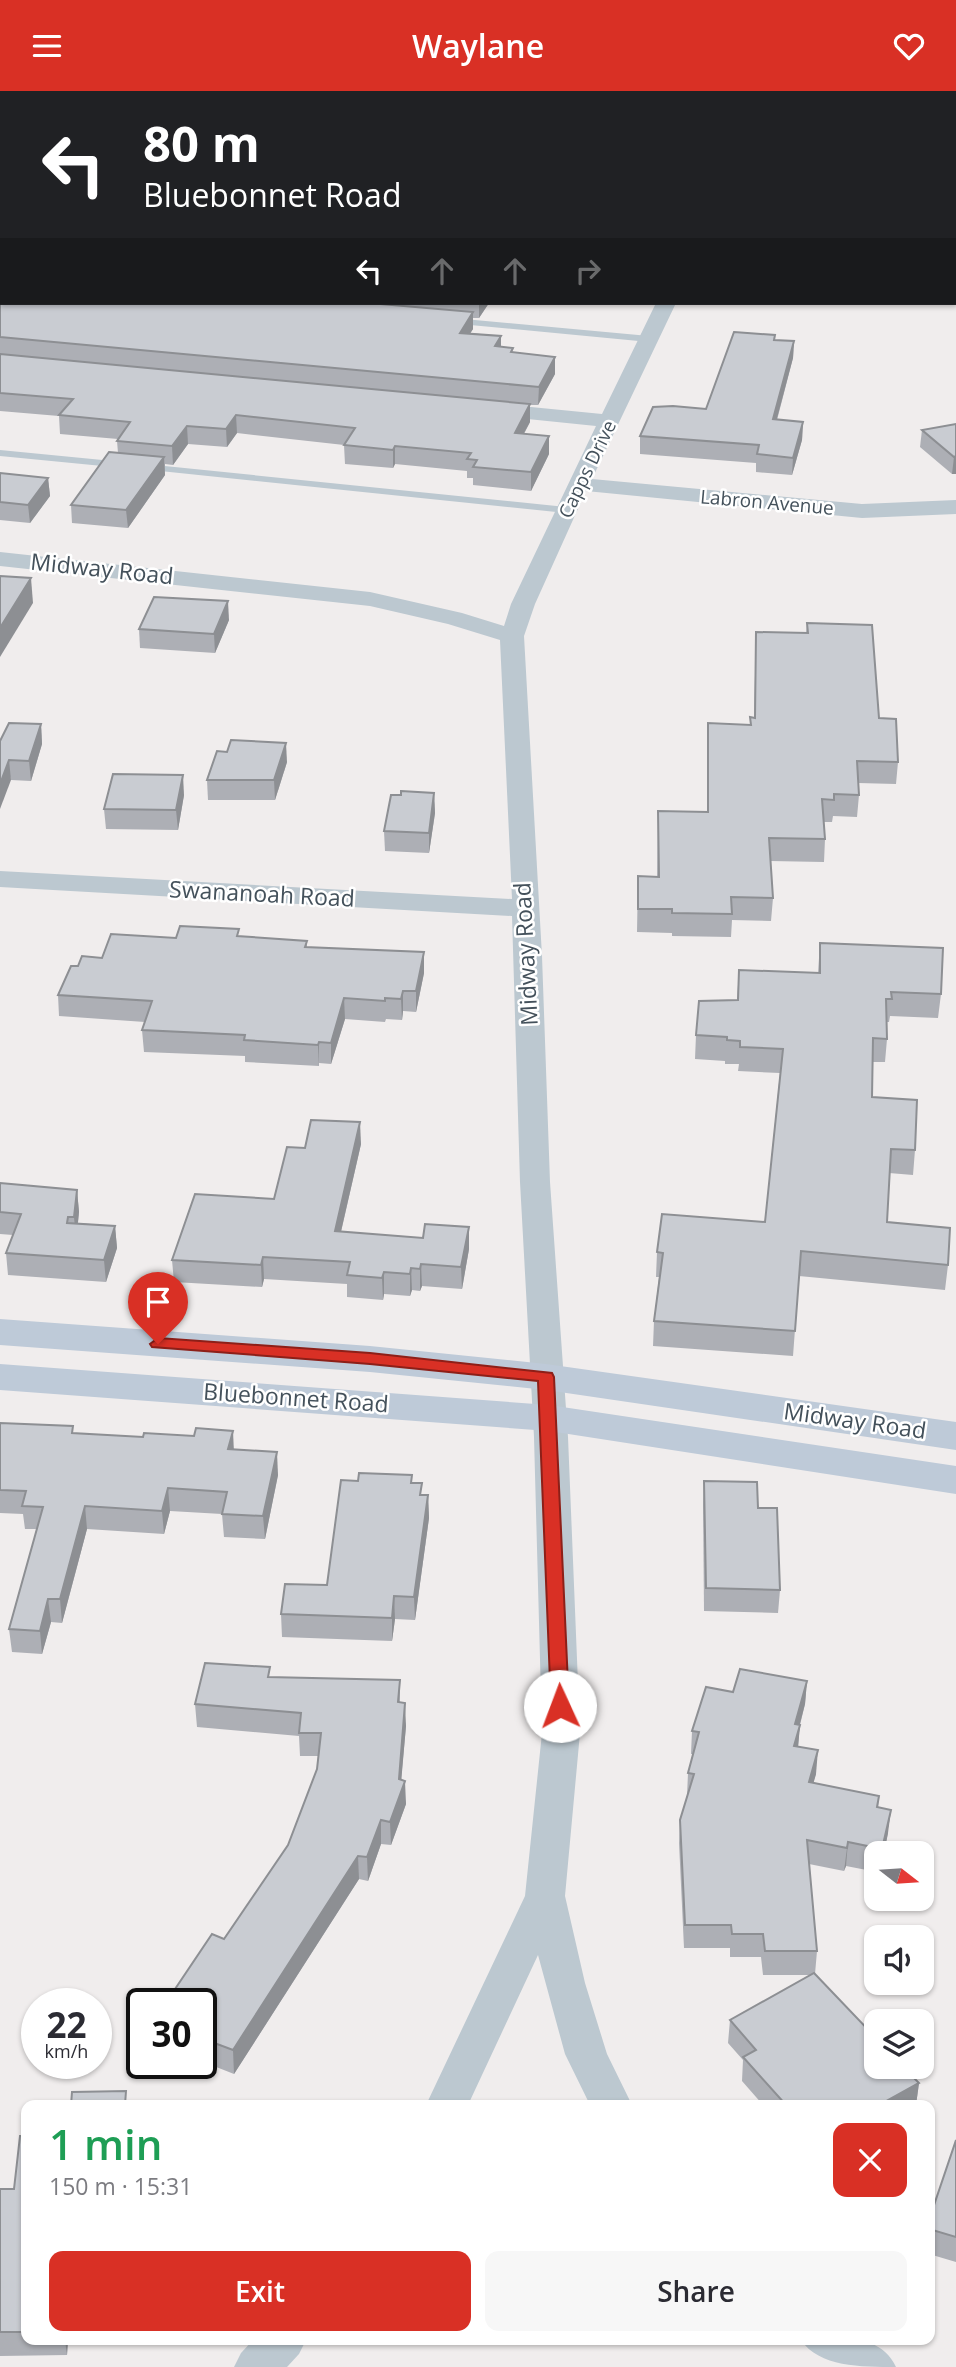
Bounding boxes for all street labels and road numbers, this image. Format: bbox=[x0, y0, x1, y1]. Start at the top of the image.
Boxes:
street label: Capps Drive bbox=[552, 416, 622, 522]
street label: Labron Avenue bbox=[699, 483, 835, 521]
street label: Midway Road bbox=[29, 545, 175, 591]
street label: Swananoah Road bbox=[168, 872, 356, 914]
street label: Midway Road bbox=[505, 882, 545, 1027]
street label: Bluebonnet Road bbox=[202, 1375, 390, 1419]
street label: Midway Road bbox=[782, 1394, 928, 1446]

